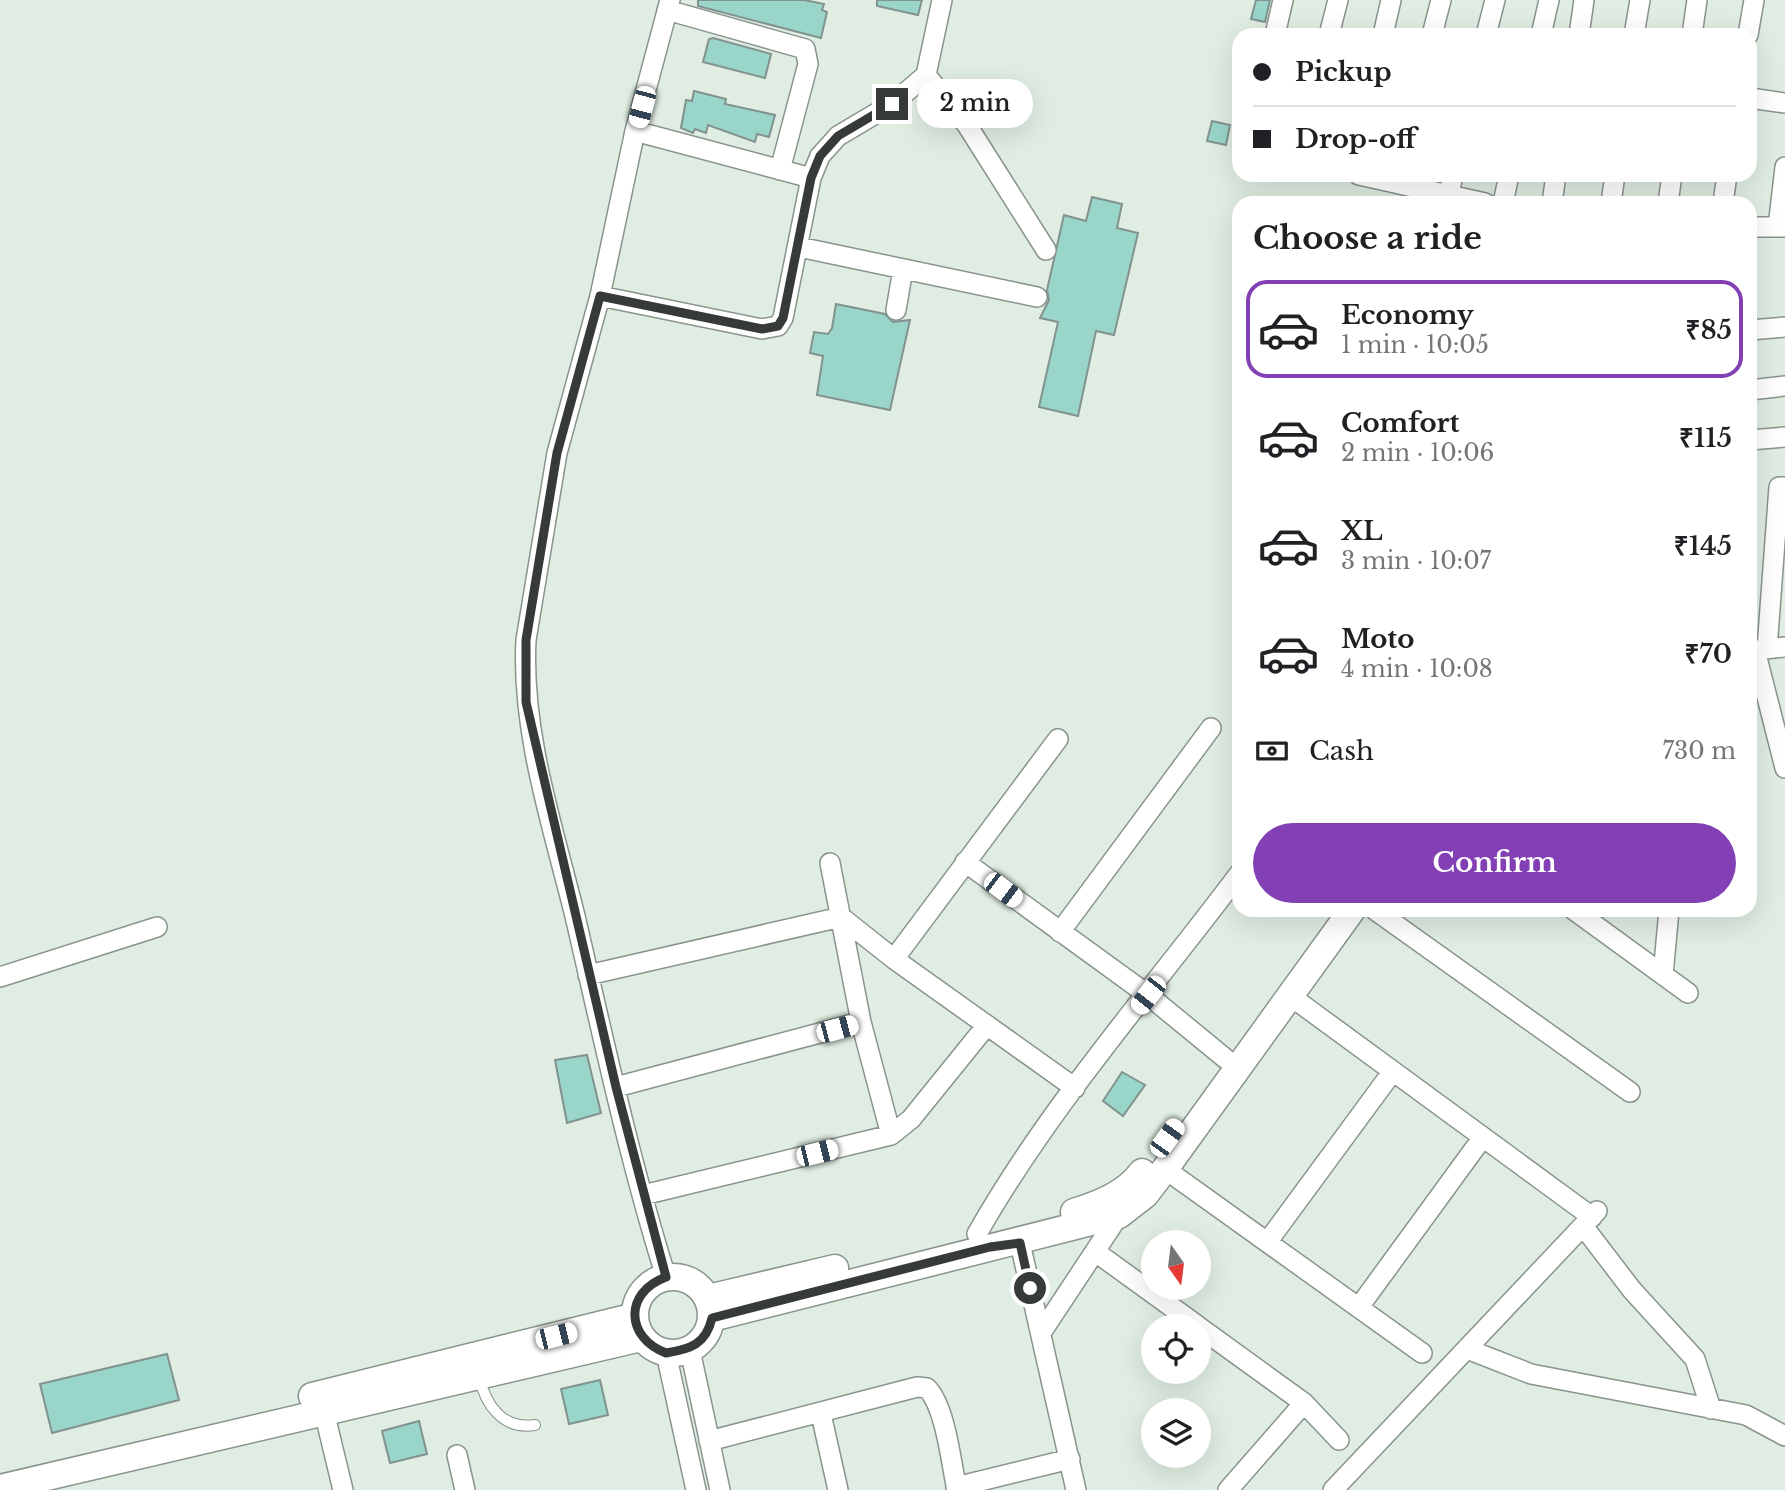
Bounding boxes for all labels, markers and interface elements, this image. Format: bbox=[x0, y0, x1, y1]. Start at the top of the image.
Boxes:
text: Pickup bbox=[1295, 56, 1392, 88]
callout: 2 min bbox=[917, 80, 1032, 128]
car bbox=[627, 84, 658, 130]
route end bbox=[876, 88, 908, 120]
text: 2 min bbox=[940, 89, 1010, 117]
text: Drop-off bbox=[1295, 123, 1416, 155]
text: Choose a ride bbox=[1253, 218, 1482, 258]
icon: car bbox=[1257, 298, 1320, 361]
text: Economy bbox=[1341, 299, 1474, 331]
text: ₹85 bbox=[1686, 314, 1732, 346]
text: 1 min · 10:05 bbox=[1341, 331, 1489, 359]
icon: car bbox=[1257, 406, 1320, 469]
text: Comfort bbox=[1341, 407, 1459, 439]
text: ₹115 bbox=[1679, 422, 1732, 454]
text: 2 min · 10:06 bbox=[1341, 439, 1494, 467]
icon: car bbox=[1257, 514, 1320, 577]
text: XL bbox=[1341, 515, 1383, 547]
text: ₹145 bbox=[1674, 530, 1732, 562]
text: 3 min · 10:07 bbox=[1341, 547, 1491, 575]
icon: car bbox=[1257, 622, 1320, 685]
text: Moto bbox=[1341, 623, 1414, 655]
text: ₹70 bbox=[1685, 638, 1732, 670]
text: 4 min · 10:08 bbox=[1341, 655, 1493, 683]
icon: cash bbox=[1253, 732, 1291, 770]
text: Cash bbox=[1309, 735, 1374, 767]
text: 730 m bbox=[1663, 737, 1736, 765]
button: Confirm bbox=[1253, 823, 1736, 903]
car bbox=[980, 869, 1027, 911]
car bbox=[1127, 972, 1170, 1018]
car bbox=[814, 1013, 861, 1045]
car bbox=[1147, 1115, 1188, 1161]
car bbox=[795, 1138, 840, 1168]
north arrow bbox=[1141, 1230, 1211, 1300]
map controls bbox=[1141, 1230, 1211, 1468]
route start bbox=[1014, 1272, 1046, 1304]
button: locate bbox=[1141, 1314, 1211, 1384]
car bbox=[534, 1321, 579, 1351]
button: layers bbox=[1141, 1398, 1211, 1468]

